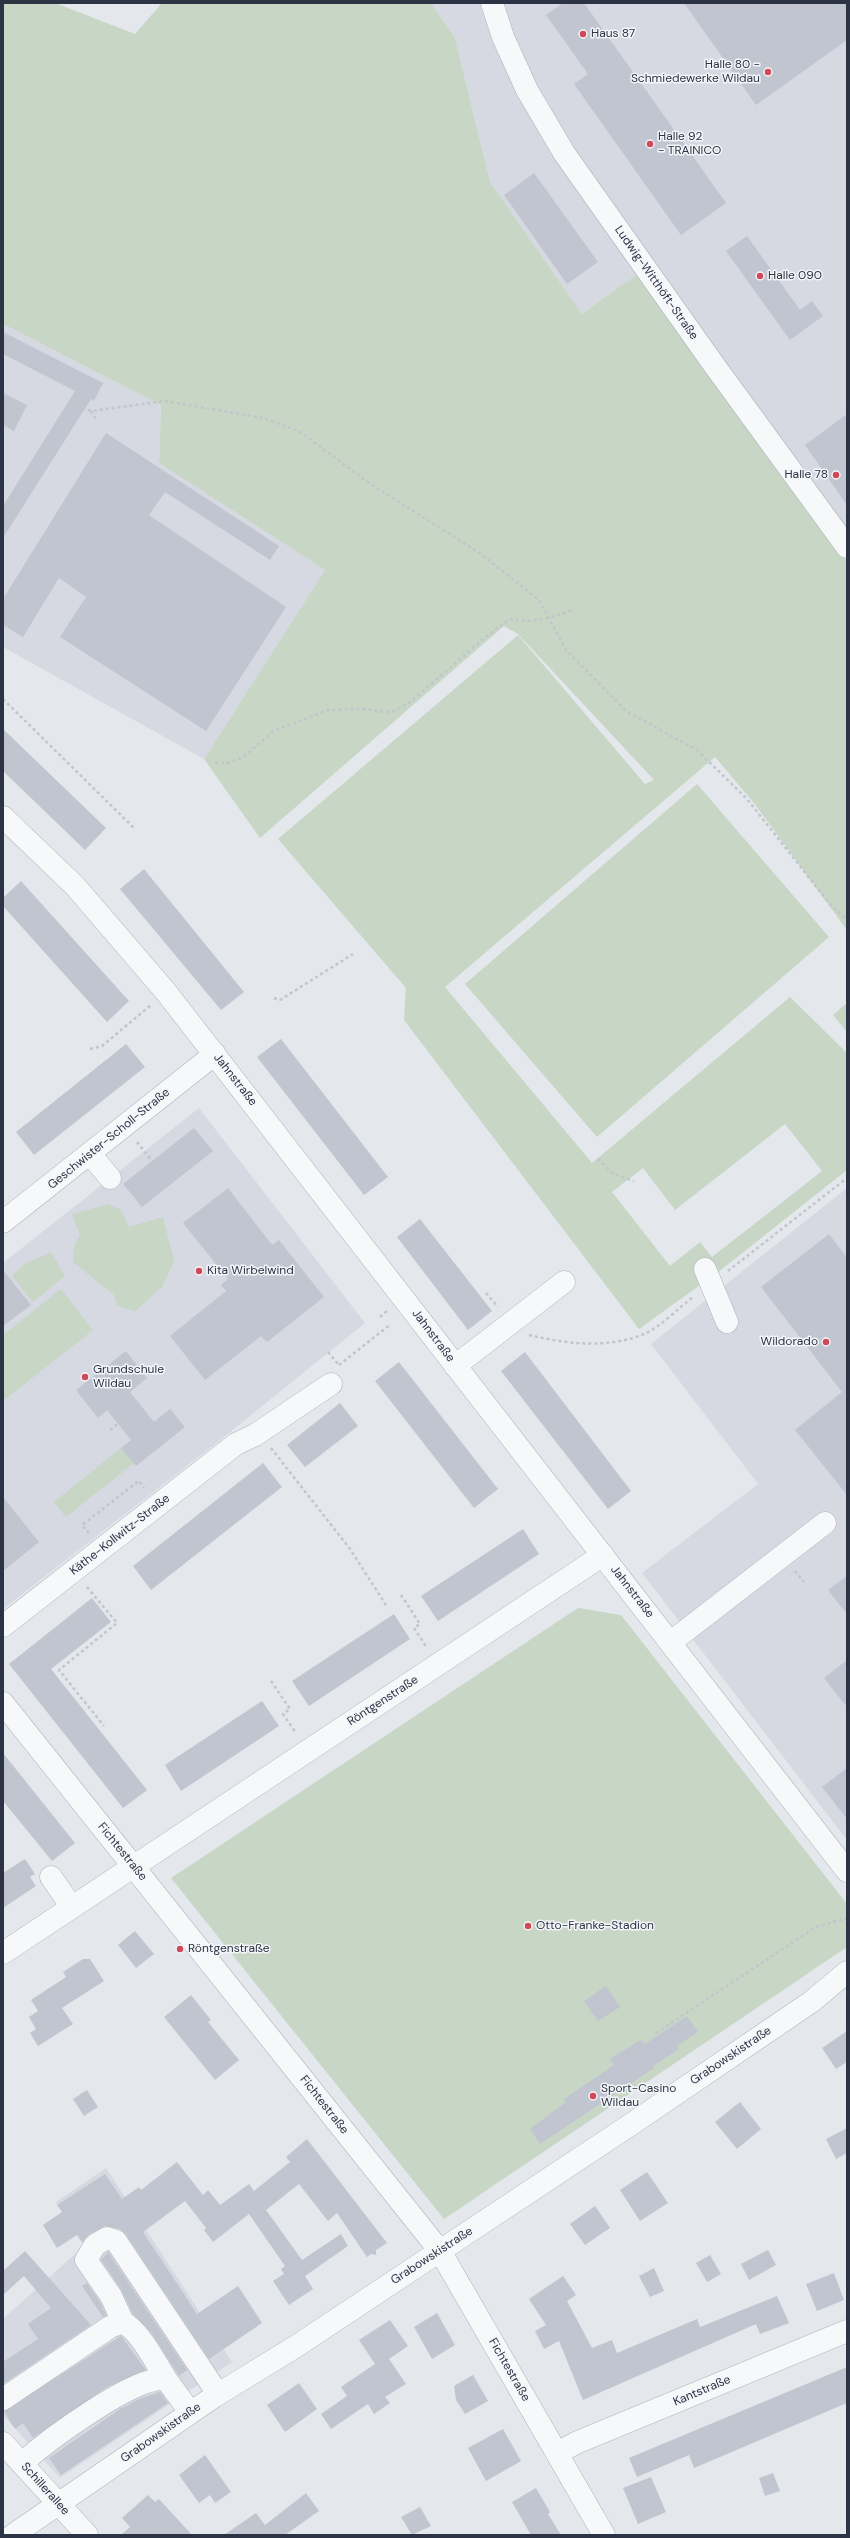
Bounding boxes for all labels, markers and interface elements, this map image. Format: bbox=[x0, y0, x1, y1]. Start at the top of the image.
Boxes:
place label: Haus 87 bbox=[591, 27, 635, 41]
marker: Haus 87 bbox=[578, 29, 588, 39]
place label: Halle 80 - Schmiedewerke Wildau bbox=[631, 58, 760, 86]
marker: Halle 80 - Schmiedewerke Wildau bbox=[763, 67, 773, 77]
place label: Halle 92 - TRAINICO bbox=[658, 130, 721, 158]
marker: Halle 92 - TRAINICO bbox=[645, 139, 655, 149]
street label: Ludwig-Witthöft-Straße bbox=[611, 223, 701, 343]
place label: Halle 090 bbox=[768, 269, 822, 283]
marker: Halle 090 bbox=[755, 271, 765, 281]
place label: Halle 78 bbox=[784, 468, 828, 482]
marker: Halle 78 bbox=[831, 470, 841, 480]
street label: Jahnstraße bbox=[210, 1051, 260, 1109]
street label: Geschwister-Scholl-Straße bbox=[45, 1085, 173, 1193]
place label: Kita Wirbelwind bbox=[207, 1264, 294, 1278]
marker: Kita Wirbelwind bbox=[194, 1266, 204, 1276]
street label: Jahnstraße bbox=[408, 1307, 458, 1365]
place label: Wildorado bbox=[761, 1335, 818, 1349]
marker: Wildorado bbox=[821, 1337, 831, 1347]
place label: Grundschule Wildau bbox=[93, 1363, 164, 1391]
marker: Grundschule Wildau bbox=[80, 1372, 90, 1382]
street label: Käthe-Kollwitz-Straße bbox=[67, 1491, 173, 1579]
street label: Jahnstraße bbox=[607, 1563, 657, 1621]
street label: Röntgenstraße bbox=[345, 1673, 421, 1729]
street label: Fichtestraße bbox=[94, 1820, 150, 1884]
place label: Otto-Franke-Stadion bbox=[536, 1919, 654, 1933]
marker: Otto-Franke-Stadion bbox=[523, 1921, 533, 1931]
place label: Röntgenstraße bbox=[188, 1942, 270, 1956]
marker: Röntgenstraße bbox=[175, 1944, 185, 1954]
street label: Grabowskistraße bbox=[688, 2024, 774, 2088]
street label: Fichtestraße bbox=[297, 2073, 351, 2137]
place label: Sport-Casino Wildau bbox=[601, 2082, 676, 2110]
marker: Sport-Casino Wildau bbox=[588, 2091, 598, 2101]
street label: Grabowskistraße bbox=[388, 2224, 476, 2288]
street label: Fichtestraße bbox=[485, 2336, 533, 2404]
street label: Kantstraße bbox=[671, 2372, 733, 2410]
street label: Grabowskistraße bbox=[118, 2400, 204, 2466]
street label: Schillerallee bbox=[18, 2460, 72, 2518]

